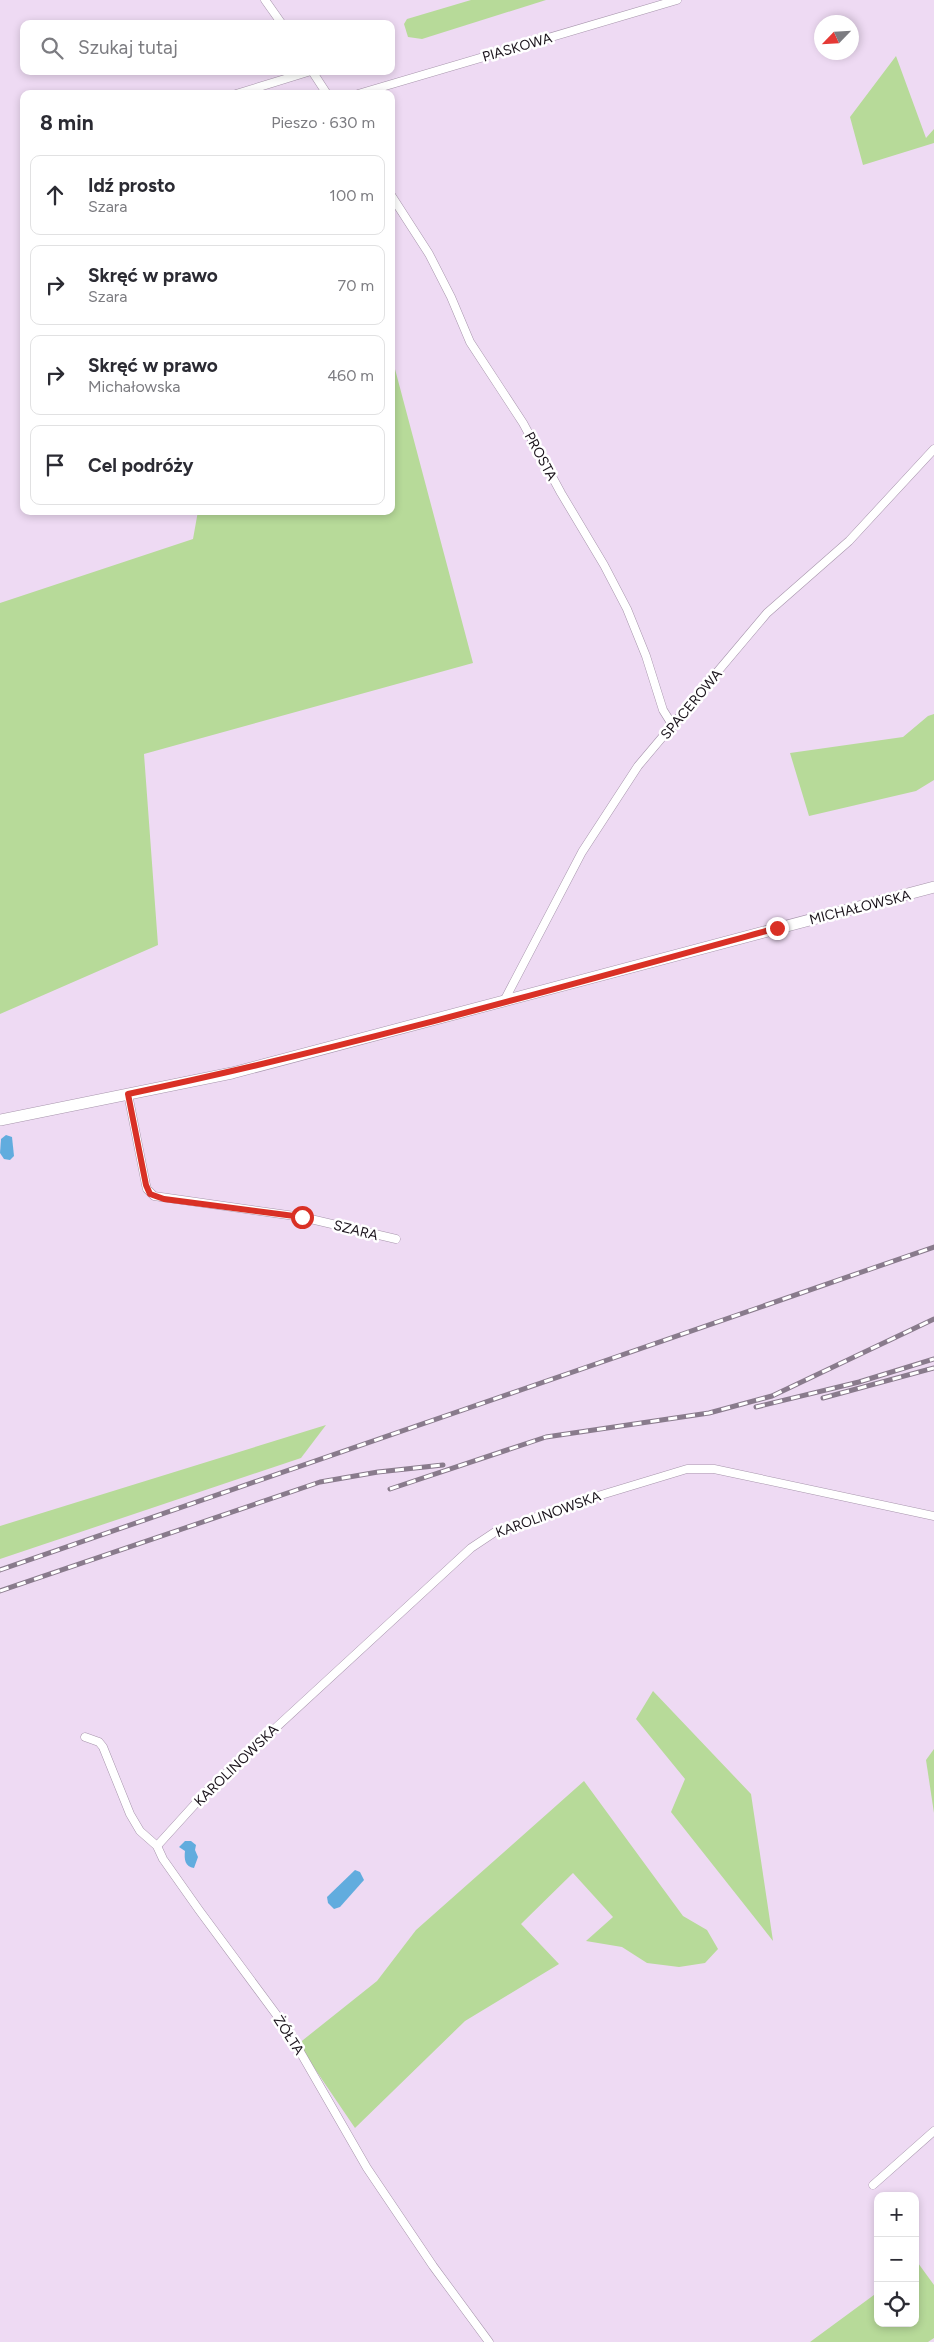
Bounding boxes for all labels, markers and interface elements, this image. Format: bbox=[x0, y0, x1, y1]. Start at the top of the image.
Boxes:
north arrow bbox=[814, 15, 859, 60]
search box bbox=[20, 20, 395, 75]
street label: PIASKOWA bbox=[480, 29, 554, 66]
icon: search bbox=[38, 34, 66, 62]
text: Szukaj tutaj bbox=[78, 36, 178, 59]
text: 8 min bbox=[40, 110, 94, 135]
text: Pieszo · 630 m bbox=[271, 113, 375, 132]
text: Idź prosto bbox=[88, 174, 175, 197]
icon: ahead bbox=[41, 181, 69, 209]
text: 100 m bbox=[329, 186, 374, 205]
text: Szara bbox=[88, 197, 127, 216]
text: Skręć w prawo bbox=[88, 264, 218, 287]
icon: right bbox=[41, 271, 69, 299]
text: 70 m bbox=[338, 276, 374, 295]
text: Szara bbox=[88, 287, 127, 306]
text: Skręć w prawo bbox=[88, 354, 218, 377]
icon: right bbox=[41, 361, 69, 389]
text: 460 m bbox=[327, 366, 374, 385]
text: Michałowska bbox=[88, 377, 180, 396]
street label: PROSTA bbox=[521, 429, 561, 484]
icon: arrive bbox=[41, 451, 69, 479]
text: Cel podróży bbox=[88, 454, 194, 477]
street label: SPACEROWA bbox=[657, 665, 726, 743]
street label: MICHAŁOWSKA bbox=[808, 887, 913, 928]
route end bbox=[766, 917, 789, 940]
route start bbox=[291, 1206, 314, 1229]
street label: SZARA bbox=[332, 1217, 380, 1244]
street label: KAROLINOWSKA bbox=[493, 1487, 603, 1541]
street label: KAROLINOWSKA bbox=[191, 1721, 282, 1810]
street label: ŻÓŁTA bbox=[270, 2012, 308, 2059]
map controls bbox=[874, 2192, 919, 2327]
button: + bbox=[874, 2192, 919, 2237]
button: − bbox=[874, 2237, 919, 2282]
button: locate bbox=[874, 2282, 919, 2327]

